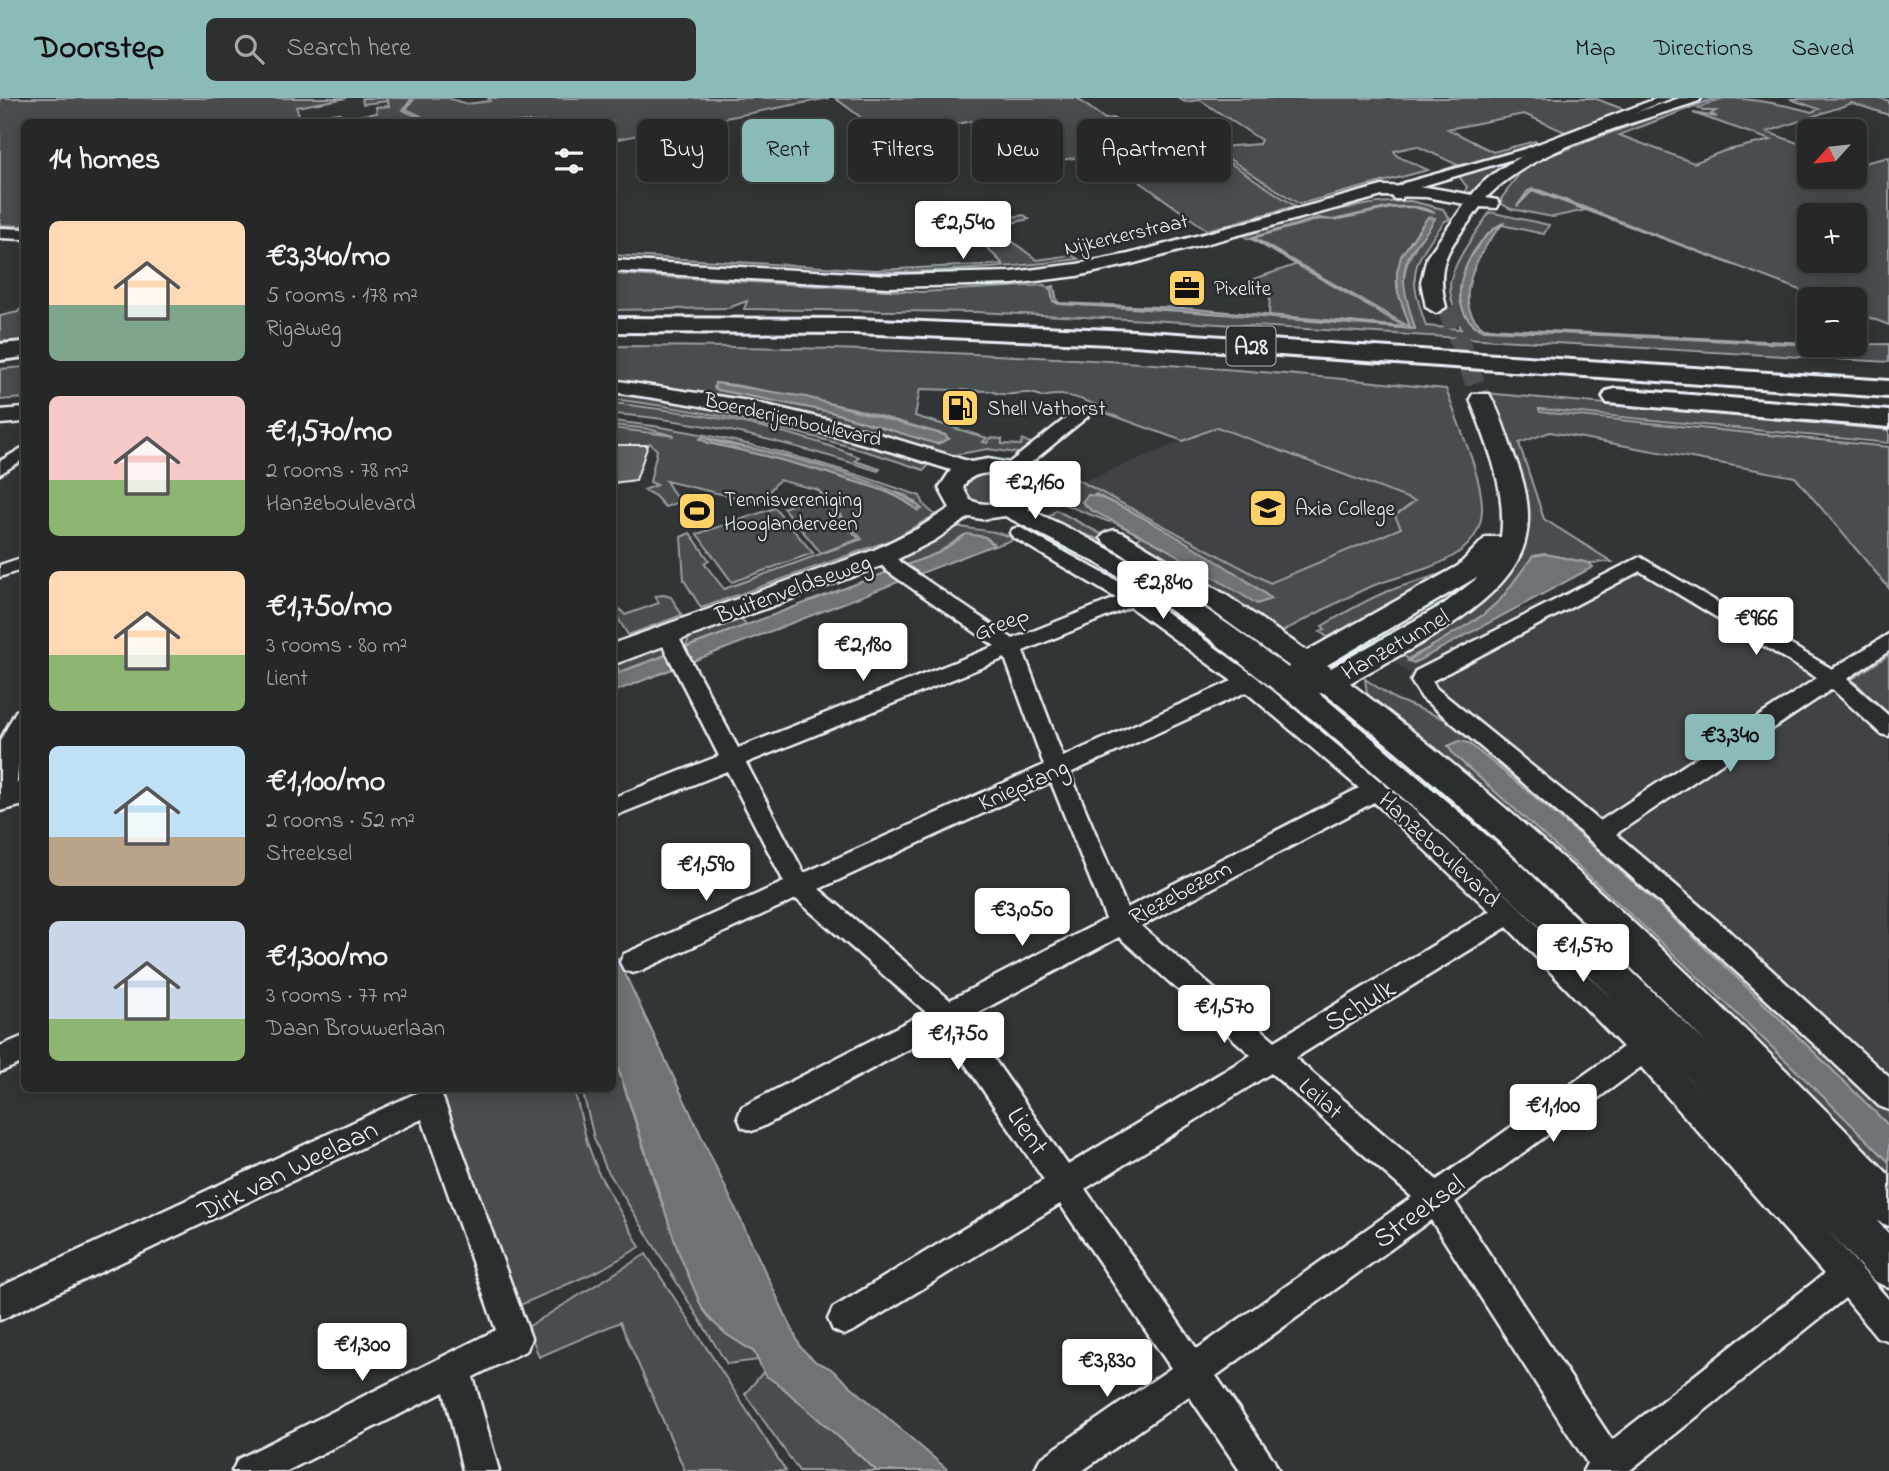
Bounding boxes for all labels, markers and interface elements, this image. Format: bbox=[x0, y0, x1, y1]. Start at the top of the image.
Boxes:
search box bbox=[206, 18, 696, 81]
text: Doorstep bbox=[35, 25, 164, 73]
icon: search bbox=[230, 30, 268, 68]
text: Search here bbox=[286, 30, 411, 68]
text: Map bbox=[1575, 32, 1616, 67]
text: Directions bbox=[1654, 32, 1753, 67]
text: Saved bbox=[1791, 32, 1854, 67]
chip: Buy bbox=[637, 119, 728, 182]
chip: Rent bbox=[742, 119, 834, 182]
chip: Filters bbox=[848, 119, 958, 182]
chip: New bbox=[972, 119, 1063, 182]
chip: Apartment bbox=[1077, 119, 1231, 182]
north arrow bbox=[1797, 119, 1867, 189]
map controls bbox=[1797, 119, 1867, 357]
text: 14 homes bbox=[49, 139, 160, 183]
icon: filters bbox=[550, 142, 588, 180]
pin: €2,540 bbox=[906, 202, 1020, 261]
button: + bbox=[1797, 203, 1867, 273]
text: €2,540 bbox=[931, 207, 995, 240]
street label: Nijkerkerstraat bbox=[1062, 207, 1191, 265]
text: €3,340/mo bbox=[266, 236, 390, 280]
icon: home bbox=[105, 249, 189, 333]
office icon: Pixelite bbox=[1166, 267, 1208, 309]
place label: Pixelite bbox=[1214, 275, 1272, 305]
text: 5 rooms · 178 m² bbox=[266, 280, 418, 313]
button: − bbox=[1797, 287, 1867, 357]
text: Rigaweg bbox=[266, 313, 341, 346]
road number: A28 bbox=[1226, 327, 1276, 366]
street label: Boerderijenboulevard bbox=[700, 386, 884, 456]
fuel station icon: Shell Vathorst bbox=[939, 387, 981, 429]
place label: Shell Vathorst bbox=[987, 395, 1106, 425]
text: €1,570/mo bbox=[266, 411, 392, 455]
icon: home bbox=[105, 424, 189, 508]
text: 2 rooms · 78 m² bbox=[266, 455, 409, 488]
pin: €2,160 bbox=[978, 462, 1092, 521]
text: €2,160 bbox=[1006, 467, 1064, 500]
place label: Tennisvereniging Hooglanderveen bbox=[724, 486, 862, 542]
school or university icon: Axia College bbox=[1247, 487, 1289, 529]
text: Hanzeboulevard bbox=[266, 488, 416, 521]
sports icon: Tennisvereniging Hooglanderveen bbox=[676, 490, 718, 532]
place label: Axia College bbox=[1295, 495, 1395, 527]
street label: Buitenveldseweg bbox=[710, 546, 877, 635]
pin: €2,840 bbox=[1106, 561, 1220, 621]
text: €2,840 bbox=[1133, 567, 1193, 600]
text: €1,750/mo bbox=[266, 586, 392, 630]
street label: Greep bbox=[969, 598, 1035, 652]
pin: €966 bbox=[1715, 598, 1797, 657]
icon: home bbox=[105, 599, 189, 683]
street label: Hanzetunnel bbox=[1336, 601, 1457, 691]
text: €966 bbox=[1734, 603, 1778, 636]
pin: €2,180 bbox=[806, 624, 920, 683]
text: €2,180 bbox=[834, 629, 892, 662]
text: 3 rooms · 80 m² bbox=[266, 630, 407, 663]
text: Lient bbox=[266, 663, 308, 696]
pin: €3,340 bbox=[1673, 714, 1787, 774]
text: €3,340 bbox=[1701, 720, 1759, 753]
street label: Knieptang bbox=[973, 751, 1075, 822]
text: €1,100/mo bbox=[266, 761, 385, 805]
icon: home bbox=[105, 774, 189, 858]
street label: Hanzeboulevard bbox=[1369, 785, 1508, 917]
text: 2 rooms · 52 m² bbox=[266, 805, 415, 838]
text: Streeksel bbox=[266, 838, 352, 871]
pin: €1,590 bbox=[649, 844, 763, 903]
text: €1,590 bbox=[677, 849, 735, 882]
street label: Riezebezem bbox=[1124, 852, 1239, 936]
pin: €3,050 bbox=[965, 888, 1079, 948]
text: €3,050 bbox=[991, 894, 1053, 927]
pin: €1,570 bbox=[1526, 924, 1640, 984]
text: €1,570 bbox=[1553, 930, 1613, 963]
text: €1,300/mo bbox=[266, 936, 388, 980]
icon: home bbox=[105, 949, 189, 1033]
street label: Schulk bbox=[1317, 969, 1405, 1044]
text: 3 rooms · 77 m² bbox=[266, 980, 408, 1013]
pin: €1,570 bbox=[1167, 986, 1281, 1045]
text: €1,570 bbox=[1194, 991, 1254, 1024]
pin: €1,750 bbox=[901, 1012, 1015, 1072]
text: Daan Brouwerlaan bbox=[266, 1013, 445, 1046]
text: €1,750 bbox=[928, 1018, 988, 1051]
street label: Leilat bbox=[1289, 1071, 1349, 1129]
pin: €1,100 bbox=[1496, 1084, 1610, 1144]
text: €1,100 bbox=[1526, 1090, 1580, 1123]
street label: Lient bbox=[995, 1099, 1058, 1165]
street label: Dirk van Weelaan bbox=[191, 1111, 386, 1234]
street label: Streeksel bbox=[1366, 1165, 1475, 1260]
pin: €1,300 bbox=[305, 1324, 419, 1383]
text: €1,300 bbox=[334, 1329, 390, 1362]
pin: €3,830 bbox=[1050, 1340, 1164, 1399]
text: €3,830 bbox=[1078, 1345, 1136, 1378]

